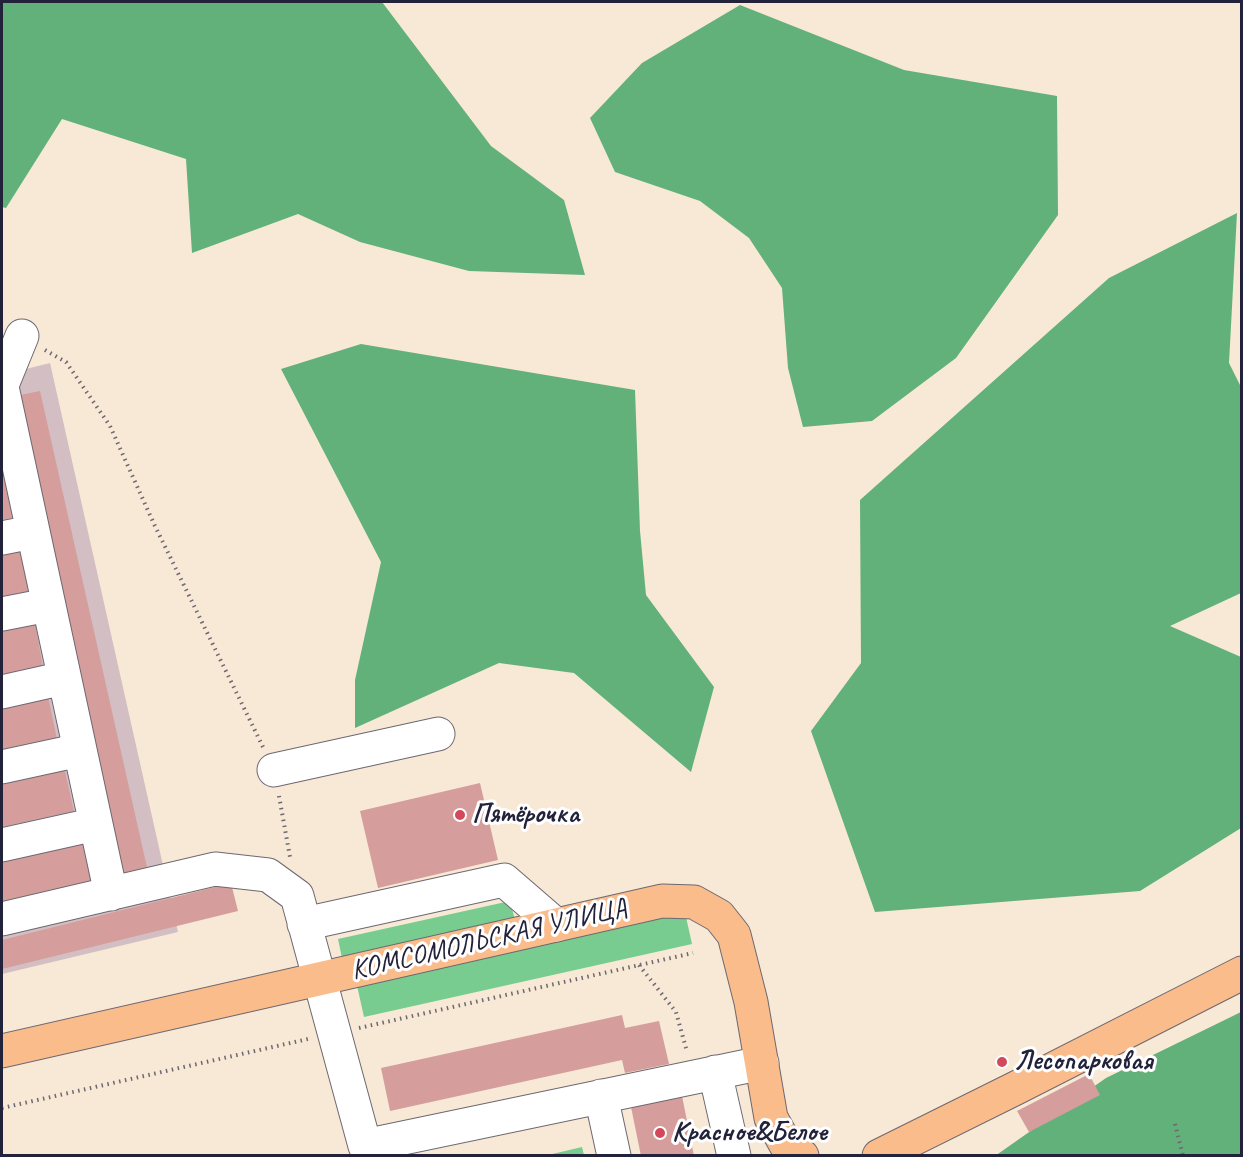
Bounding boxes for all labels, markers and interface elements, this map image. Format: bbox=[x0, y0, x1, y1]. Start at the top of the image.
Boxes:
place label: Пятёрочка bbox=[472, 798, 579, 832]
marker: Пятёрочка bbox=[453, 808, 467, 822]
street label: КОМСОМОЛЬСКАЯ УЛИЦА bbox=[348, 892, 630, 988]
place label: Лесопарковая bbox=[1014, 1045, 1153, 1079]
marker: Лесопарковая bbox=[995, 1055, 1009, 1069]
place label: Красное&Белое bbox=[672, 1116, 827, 1150]
marker: Красное&Белое bbox=[653, 1126, 667, 1140]

